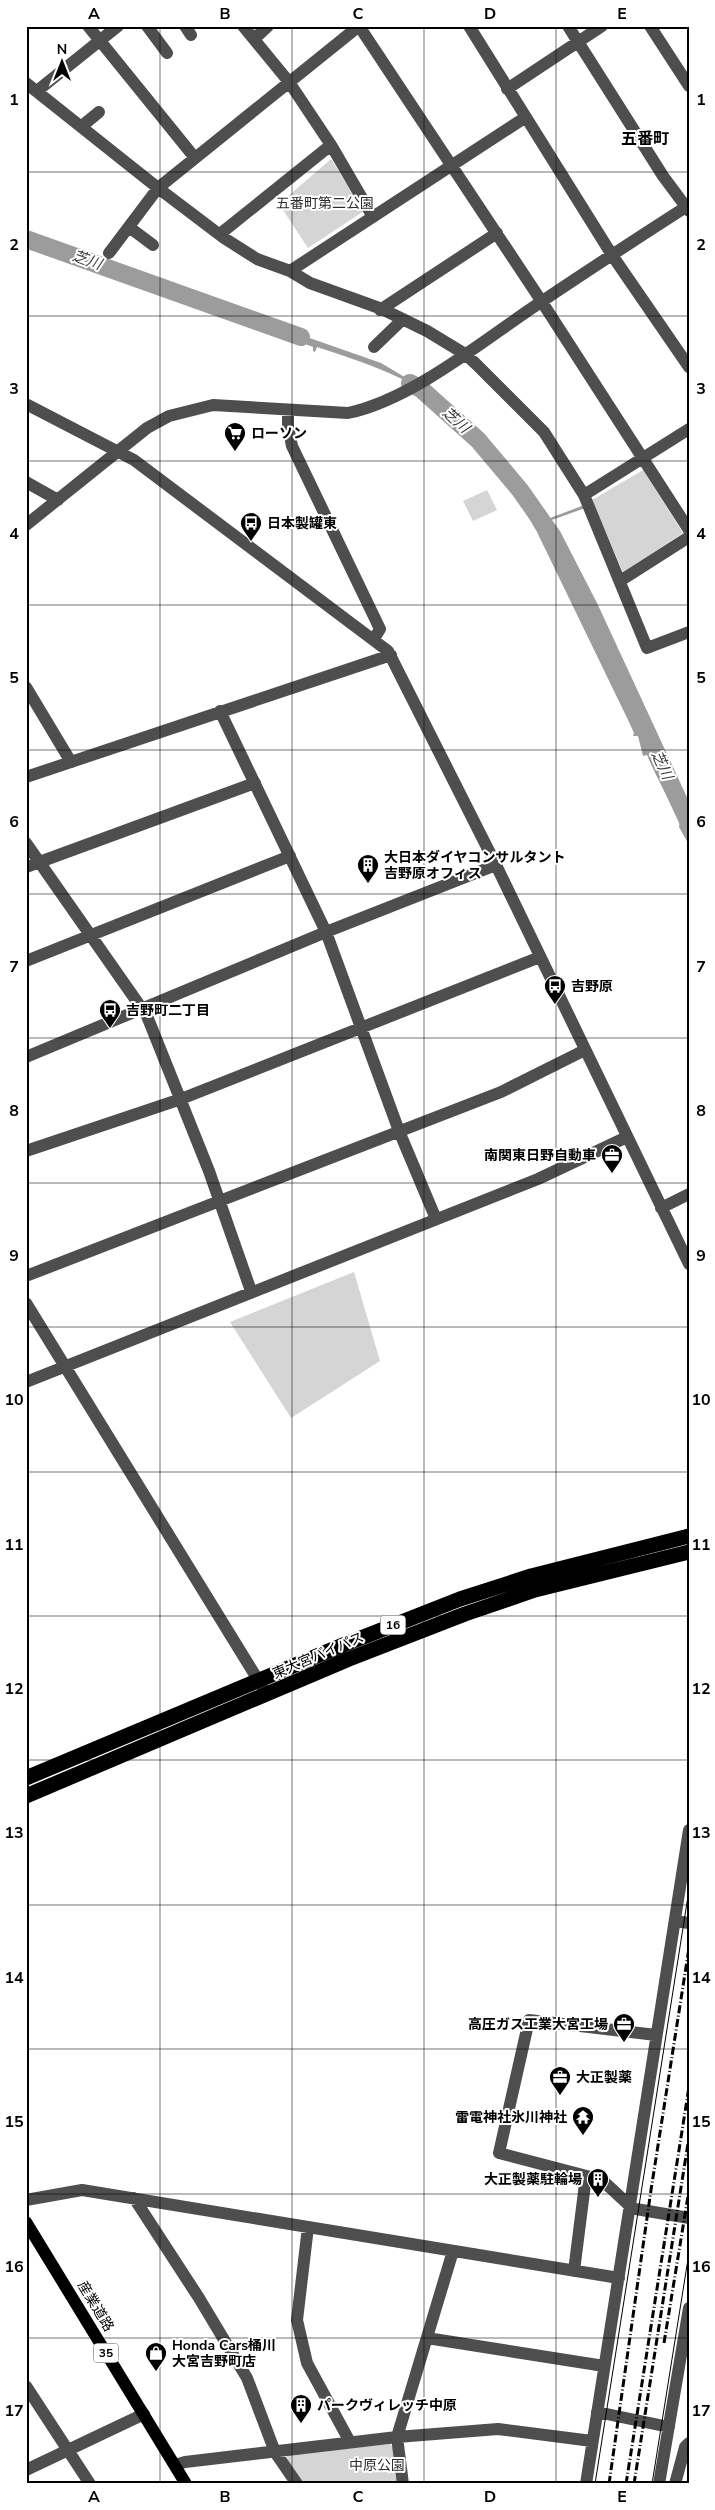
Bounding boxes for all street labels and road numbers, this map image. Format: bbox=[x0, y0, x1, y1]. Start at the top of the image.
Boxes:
road number: 16 bbox=[380, 1616, 406, 1634]
street label: 東大宮バイパス bbox=[270, 1628, 367, 1683]
street label: 産業道路 bbox=[73, 2277, 118, 2335]
road number: 35 bbox=[94, 2344, 118, 2362]

